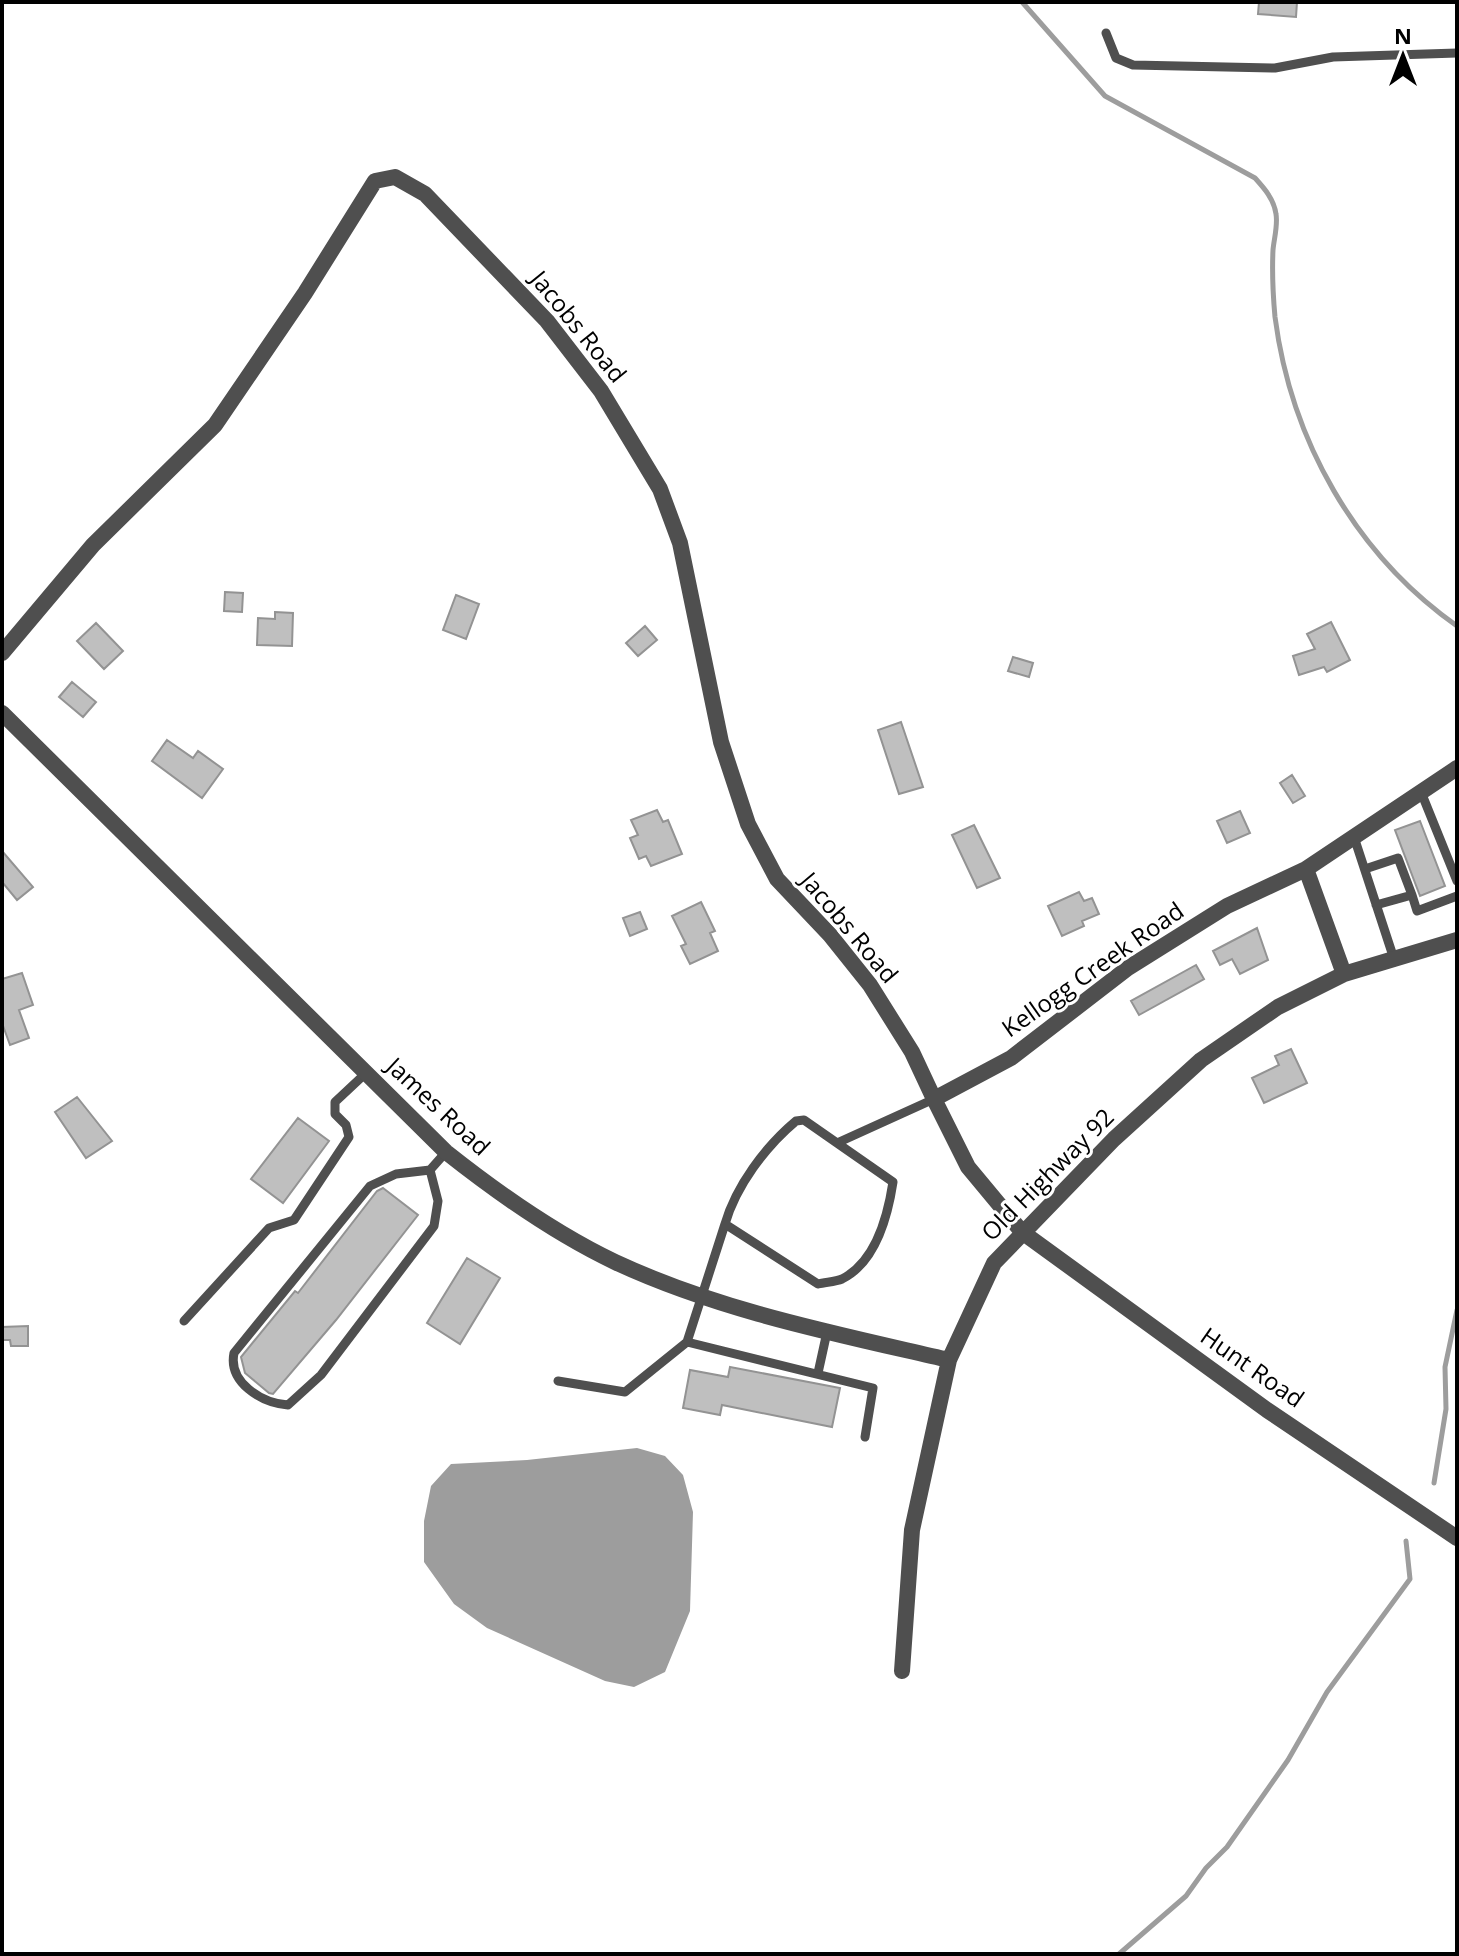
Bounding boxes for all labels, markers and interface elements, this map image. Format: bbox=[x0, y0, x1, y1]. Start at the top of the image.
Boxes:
north arrow bbox=[1363, 16, 1443, 96]
text: N bbox=[1394, 20, 1412, 50]
street label: Jacobs Road bbox=[522, 262, 635, 389]
street label: Jacobs Road bbox=[793, 863, 906, 989]
street label: Kellogg Creek Road bbox=[995, 894, 1190, 1044]
street label: James Road bbox=[379, 1048, 498, 1162]
street label: Old Highway 92 bbox=[973, 1100, 1120, 1247]
street label: Hunt Road bbox=[1195, 1319, 1311, 1414]

